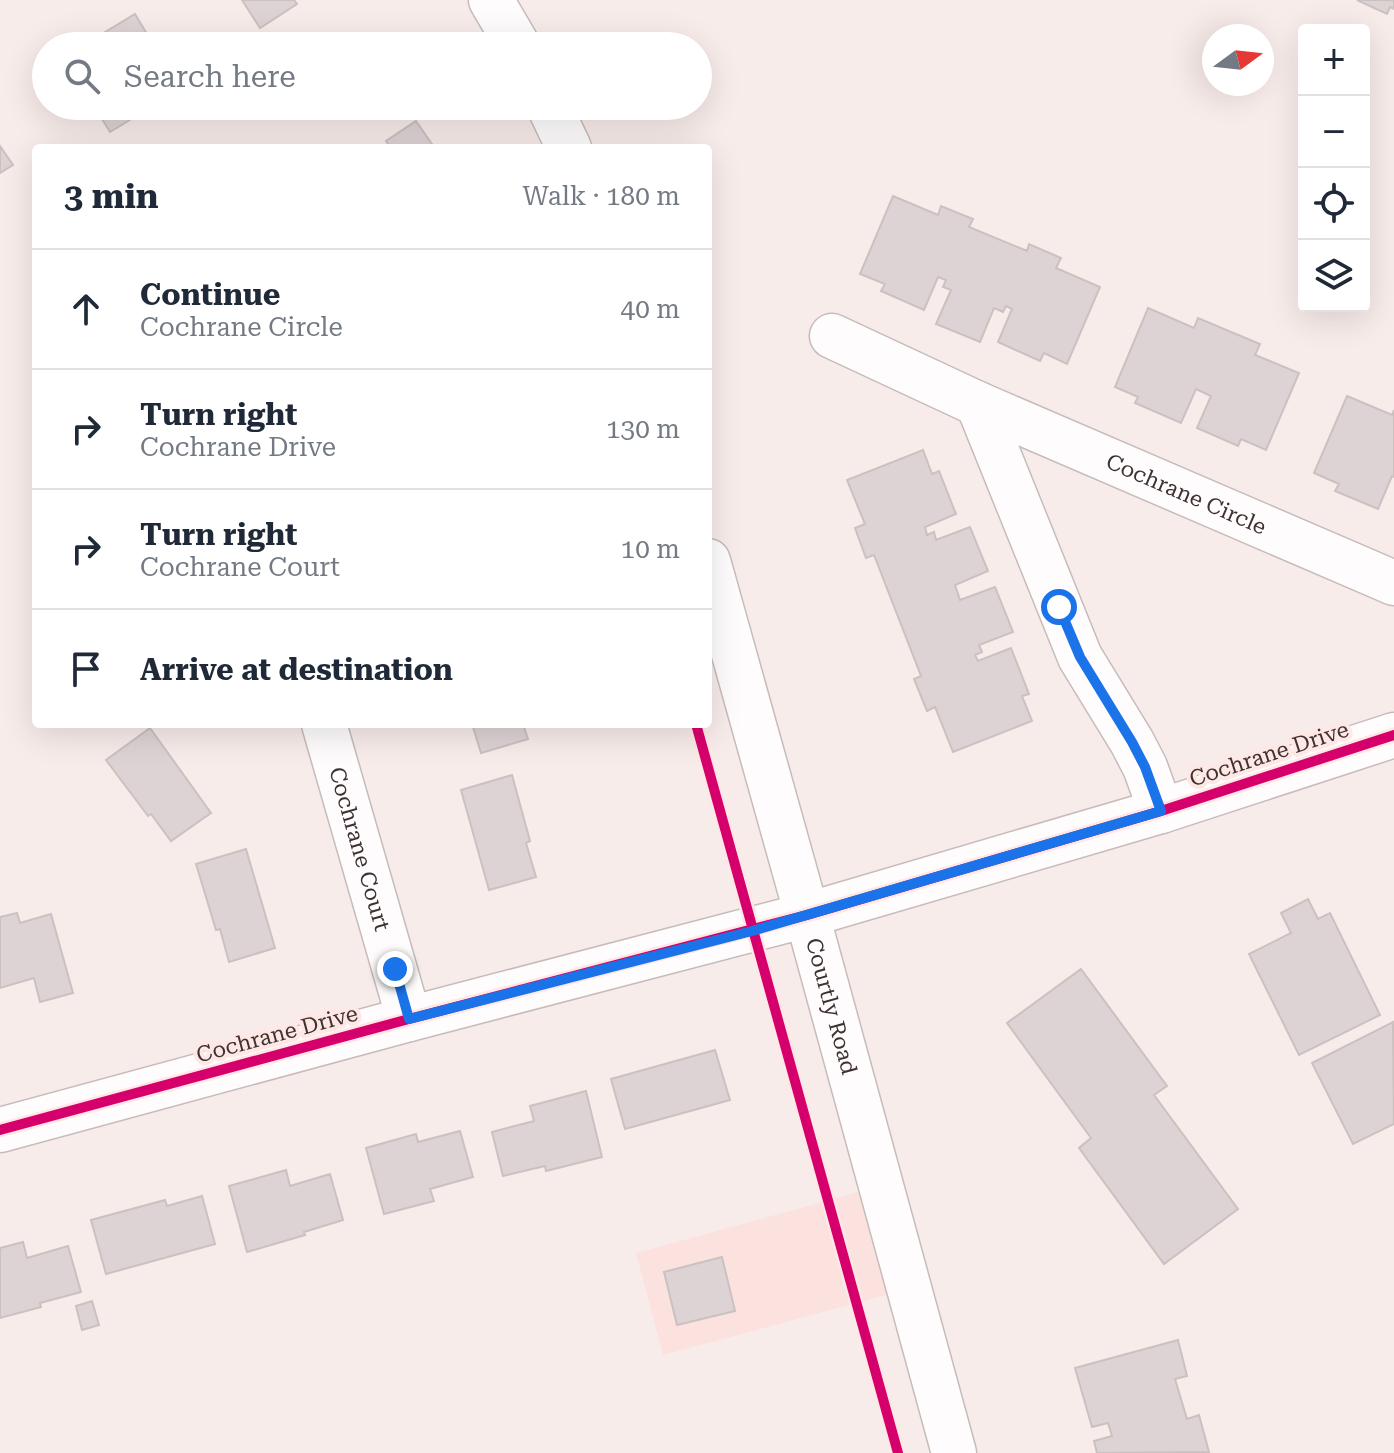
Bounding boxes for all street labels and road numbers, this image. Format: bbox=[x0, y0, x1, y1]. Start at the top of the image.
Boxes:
street label: Cochrane Circle bbox=[1103, 448, 1270, 539]
street label: Cochrane Drive bbox=[1186, 716, 1352, 792]
street label: Cochrane Court bbox=[325, 764, 395, 934]
street label: Courtly Road bbox=[801, 935, 862, 1077]
street label: Cochrane Drive bbox=[194, 1000, 360, 1068]

